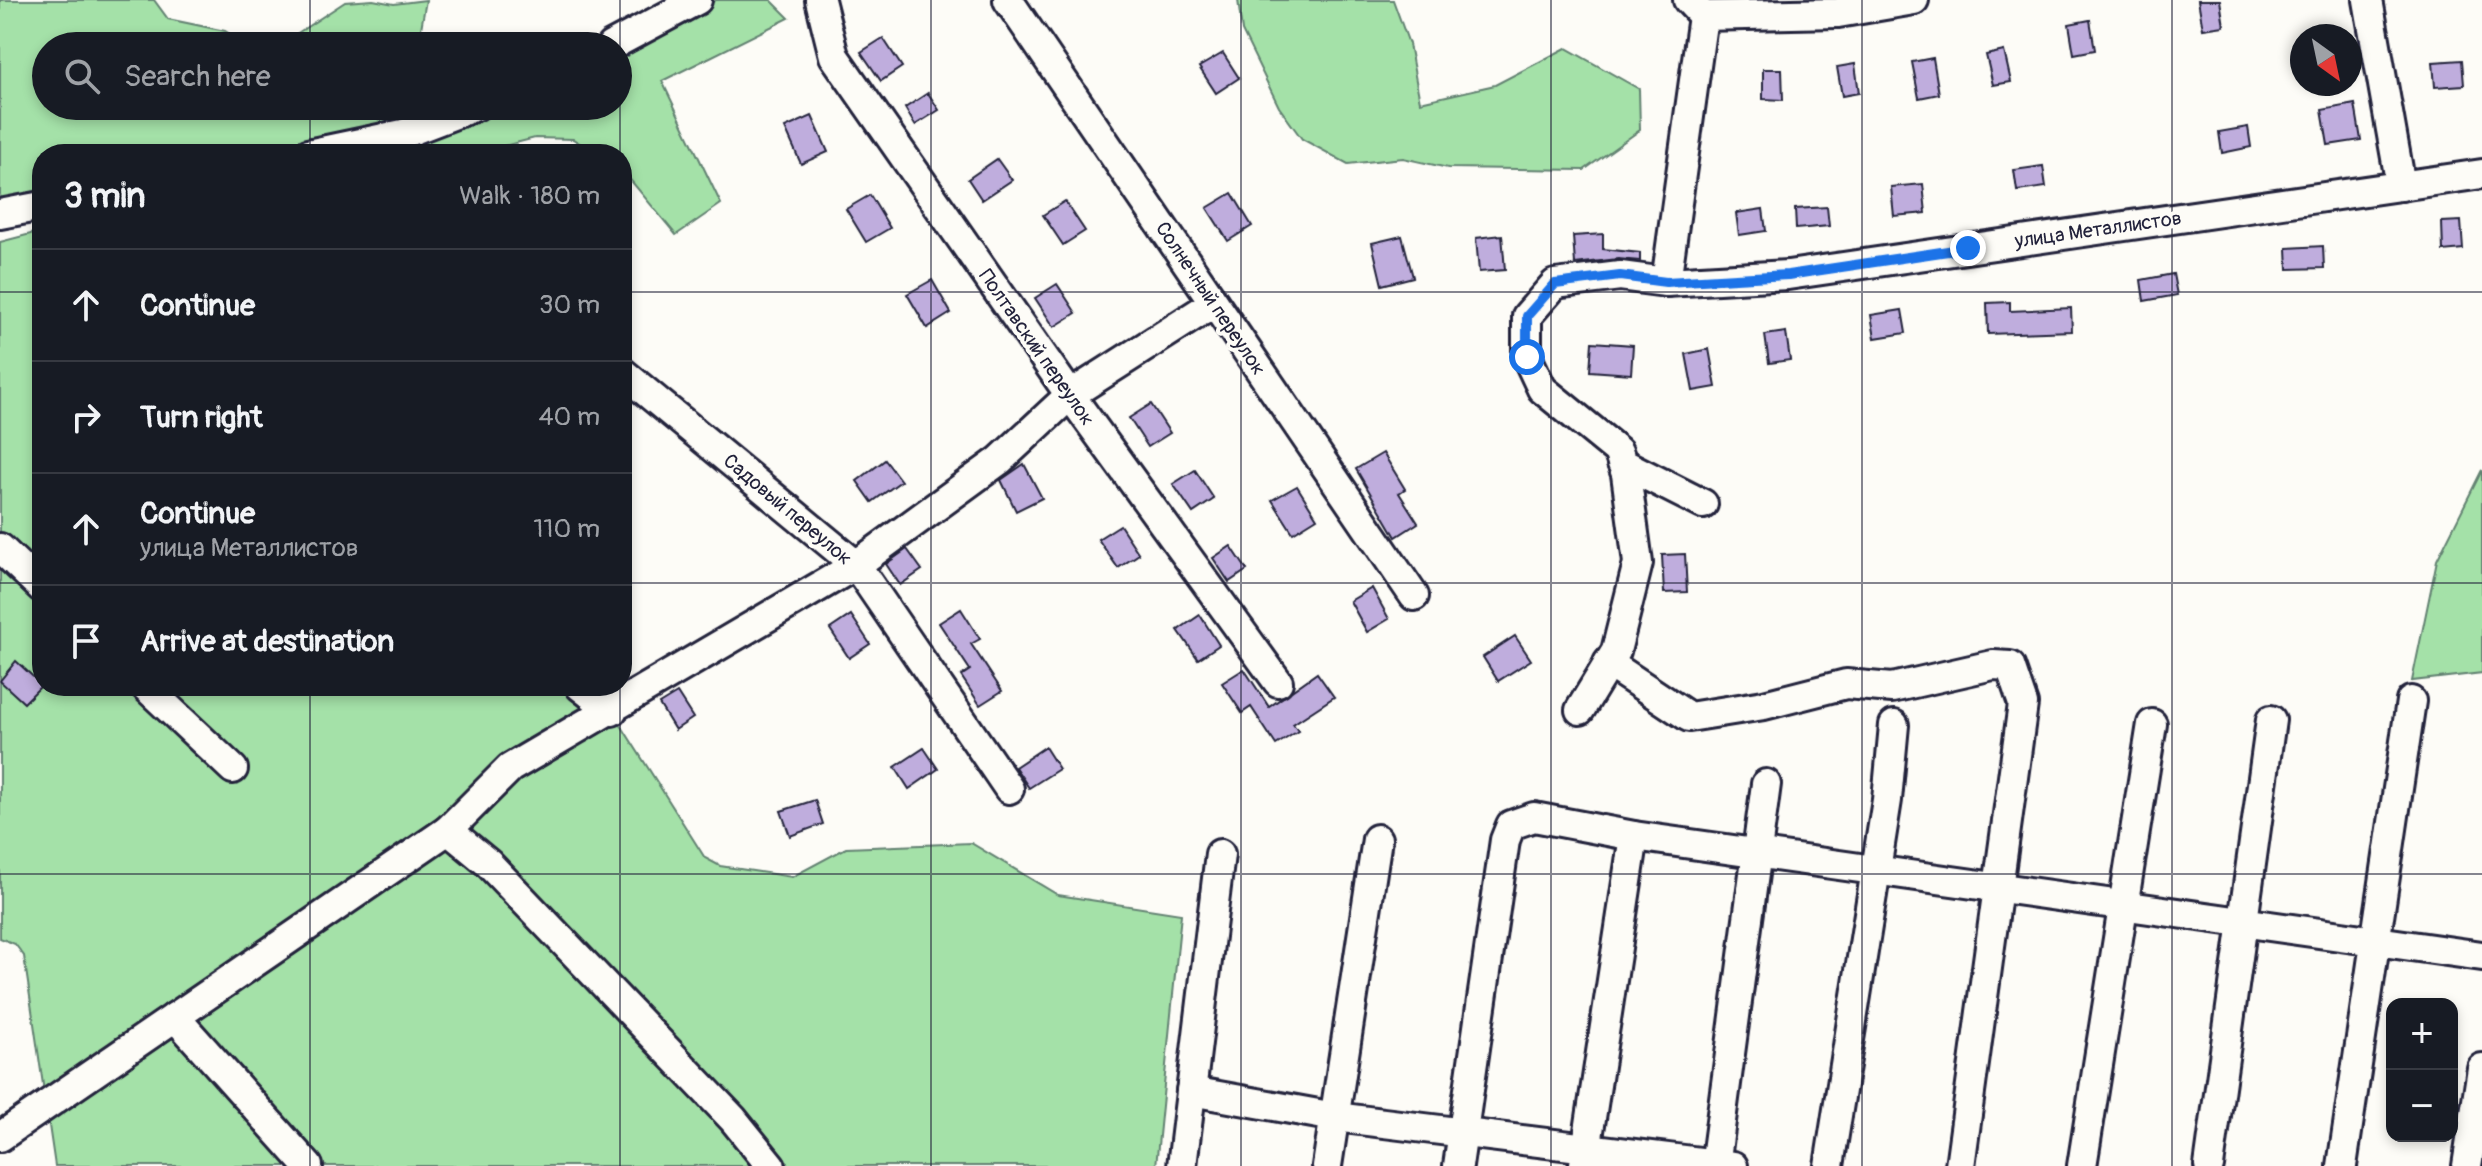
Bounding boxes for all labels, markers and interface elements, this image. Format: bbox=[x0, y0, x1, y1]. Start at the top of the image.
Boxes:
north arrow bbox=[2290, 24, 2362, 96]
search box bbox=[32, 32, 632, 120]
icon: search bbox=[60, 54, 104, 98]
text: Search here bbox=[124, 58, 271, 95]
text: 3 min bbox=[64, 175, 146, 218]
text: Walk · 180 m bbox=[459, 180, 600, 212]
street label: улица Металлистов bbox=[2012, 205, 2183, 254]
street label: Солнечный переулок bbox=[1150, 217, 1271, 380]
route end bbox=[1950, 230, 1986, 266]
street label: Полтавский переулок bbox=[973, 264, 1100, 430]
icon: ahead bbox=[64, 283, 108, 327]
text: Continue bbox=[140, 287, 255, 324]
text: 30 m bbox=[539, 289, 600, 321]
route start bbox=[1509, 339, 1545, 375]
icon: right bbox=[64, 395, 108, 439]
text: Turn right bbox=[140, 399, 263, 436]
text: 40 m bbox=[538, 401, 600, 433]
street label: Садовый переулок bbox=[718, 448, 857, 571]
text: Continue bbox=[140, 495, 255, 532]
icon: ahead bbox=[64, 507, 108, 551]
text: 110 m bbox=[533, 513, 600, 545]
text: улица Металлистов bbox=[140, 532, 358, 564]
icon: arrive bbox=[64, 619, 108, 663]
text: Arrive at destination bbox=[140, 623, 394, 660]
map controls bbox=[2386, 998, 2458, 1142]
button: + bbox=[2386, 998, 2458, 1070]
button: − bbox=[2386, 1070, 2458, 1142]

